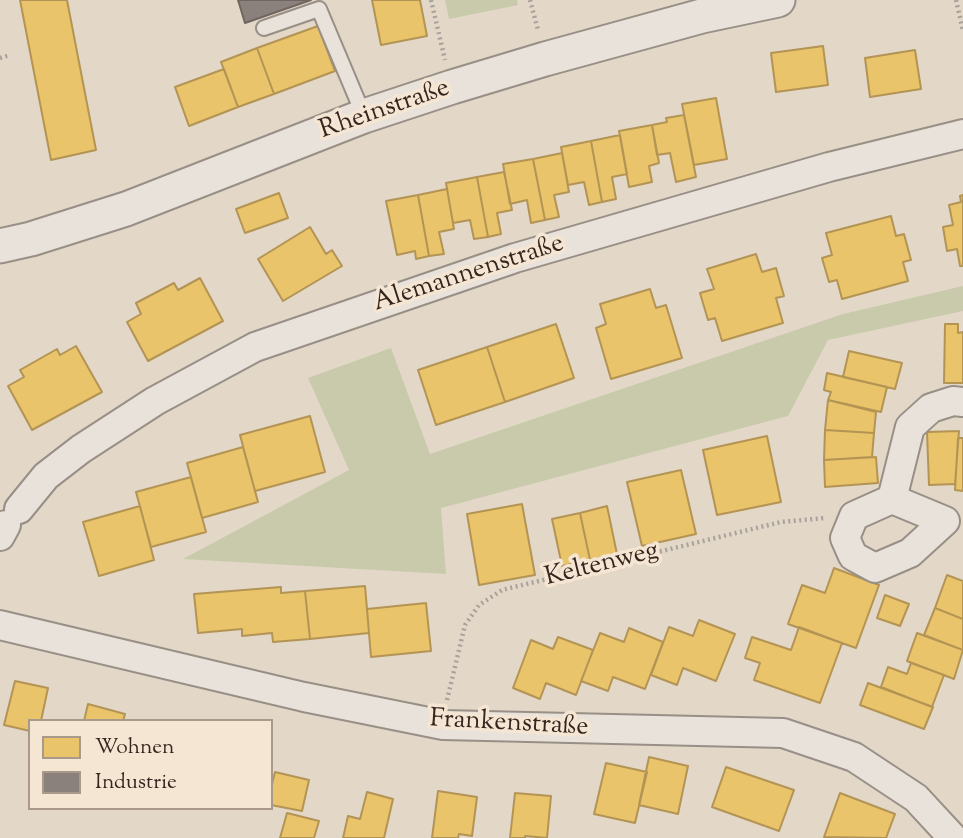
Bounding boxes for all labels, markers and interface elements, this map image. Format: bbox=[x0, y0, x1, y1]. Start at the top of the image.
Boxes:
street label: Rheinstraße bbox=[316, 74, 454, 148]
street label: Alemannenstraße bbox=[370, 230, 568, 320]
street label: Keltenweg bbox=[542, 537, 662, 595]
street label: Frankenstraße bbox=[429, 705, 589, 745]
legend bbox=[28, 719, 273, 810]
text: Wohnen bbox=[95, 733, 174, 763]
text: Industrie bbox=[95, 768, 177, 798]

